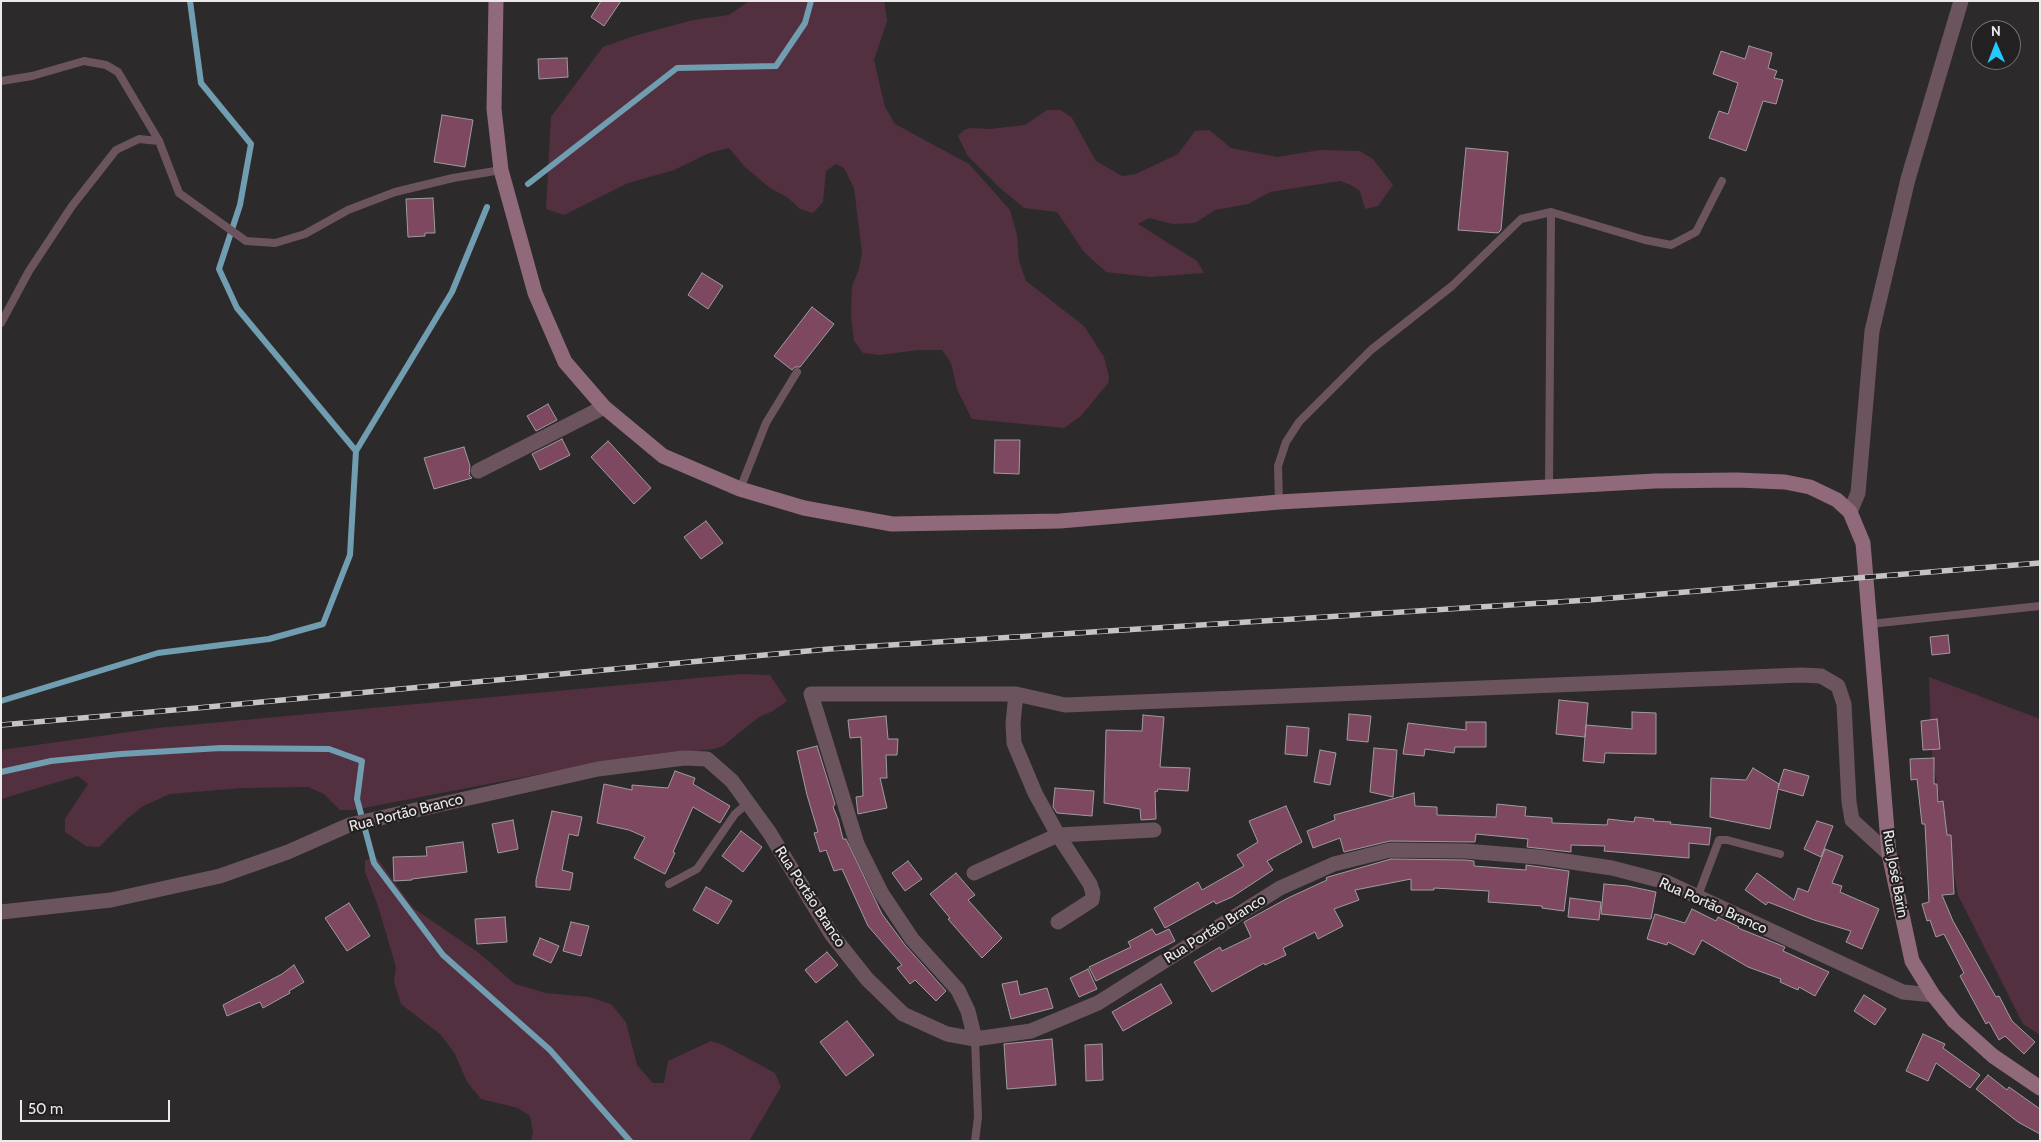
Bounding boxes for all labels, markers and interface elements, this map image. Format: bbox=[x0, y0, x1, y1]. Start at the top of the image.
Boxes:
north arrow bbox=[1971, 20, 2021, 70]
text: N bbox=[1991, 22, 2001, 40]
street label: Rua Portão Branco bbox=[347, 790, 465, 836]
street label: Rua José Barin bbox=[1878, 829, 1912, 919]
street label: Rua Portão Branco bbox=[771, 843, 849, 951]
street label: Rua Portão Branco bbox=[1656, 874, 1770, 938]
street label: Rua Portão Branco bbox=[1161, 890, 1269, 968]
scale bar bbox=[22, 1090, 172, 1122]
text: 50 m bbox=[28, 1100, 63, 1118]

